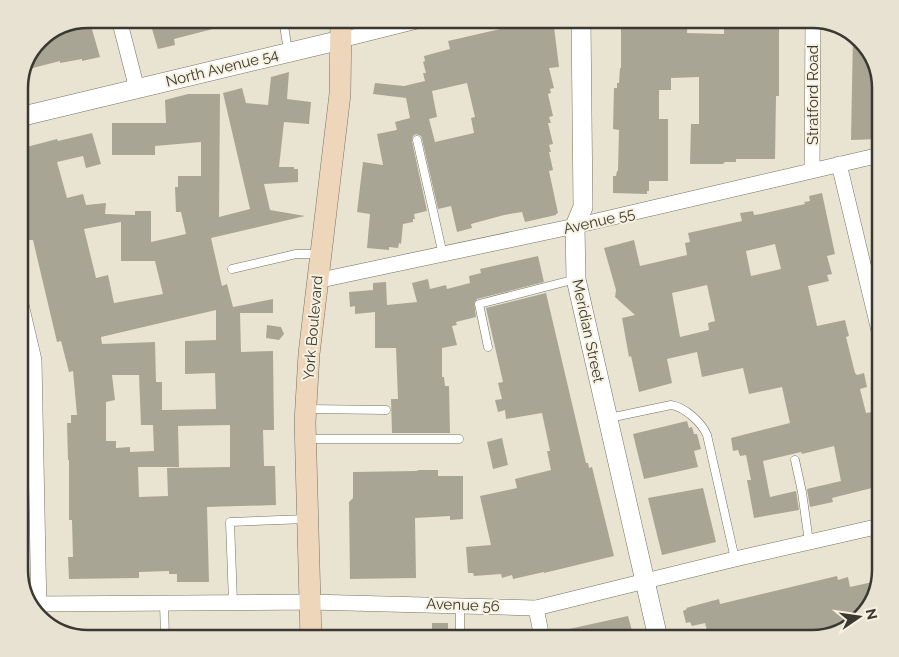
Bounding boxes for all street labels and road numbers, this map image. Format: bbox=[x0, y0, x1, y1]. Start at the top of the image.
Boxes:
street label: North Avenue 54 bbox=[164, 45, 280, 91]
street label: Stratford Road bbox=[804, 45, 822, 145]
street label: Avenue 55 bbox=[562, 204, 636, 238]
street label: York Boulevard bbox=[299, 275, 327, 381]
street label: Meridian Street bbox=[568, 278, 608, 384]
street label: Avenue 56 bbox=[426, 595, 500, 615]

